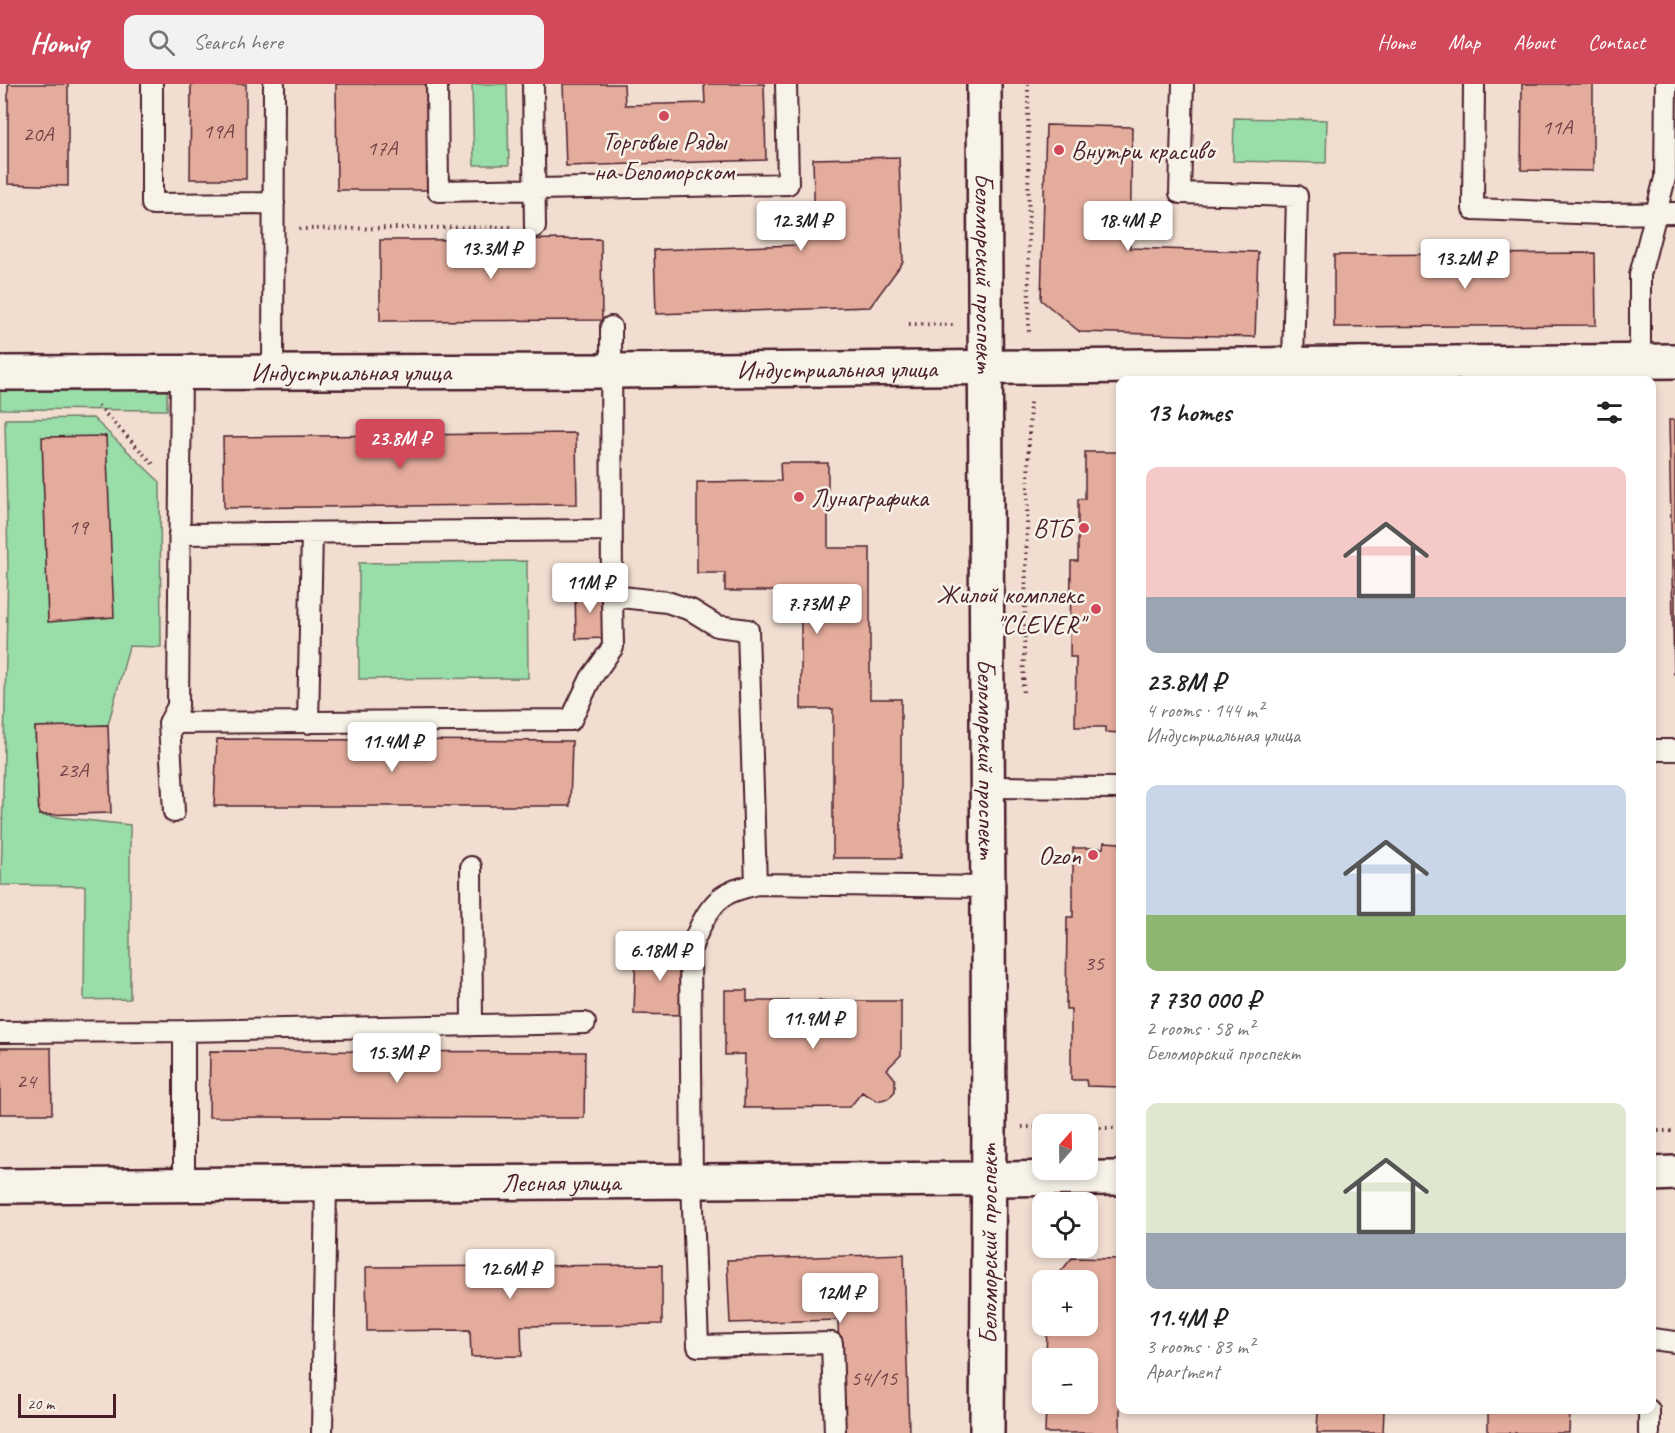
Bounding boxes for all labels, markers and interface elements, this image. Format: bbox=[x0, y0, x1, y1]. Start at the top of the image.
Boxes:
search box bbox=[124, 15, 544, 69]
text: Homiq bbox=[30, 25, 88, 60]
icon: search bbox=[145, 26, 178, 59]
text: Search here bbox=[193, 28, 283, 56]
text: Home bbox=[1377, 29, 1415, 55]
text: Map bbox=[1448, 29, 1480, 55]
text: About bbox=[1513, 29, 1555, 55]
text: Contact bbox=[1588, 29, 1645, 55]
marker: Торговые Ряды на Беломорском bbox=[657, 109, 671, 123]
house number: 11А bbox=[1542, 113, 1573, 141]
house number: 19А bbox=[203, 117, 234, 145]
house number: 20А bbox=[23, 120, 54, 148]
place label: Торговые Ряды на Беломорском bbox=[594, 125, 736, 188]
house number: 17А bbox=[367, 134, 398, 162]
place label: Внутри красиво bbox=[1071, 134, 1217, 167]
marker: Внутри красиво bbox=[1052, 143, 1066, 157]
street label: Беломорский проспект bbox=[968, 173, 1002, 375]
pin: 12.3M ₽ bbox=[746, 201, 856, 252]
pin: 18.4M ₽ bbox=[1073, 201, 1183, 252]
text: 12.3M ₽ bbox=[771, 208, 831, 233]
text: 18.4M ₽ bbox=[1098, 208, 1158, 233]
pin: 13.3M ₽ bbox=[436, 229, 546, 280]
text: 13.3M ₽ bbox=[461, 236, 521, 261]
pin: 13.2M ₽ bbox=[1410, 239, 1520, 290]
text: 13.2M ₽ bbox=[1435, 246, 1495, 271]
street label: Индустриальная улица bbox=[737, 351, 939, 386]
street label: Индустриальная улица bbox=[251, 355, 453, 389]
text: 13 homes bbox=[1146, 396, 1231, 429]
icon: filters bbox=[1593, 396, 1626, 429]
pin: 23.8M ₽ bbox=[345, 419, 455, 470]
text: 23.8M ₽ bbox=[370, 426, 430, 451]
place label: Лунаграфика bbox=[811, 481, 930, 514]
marker: Лунаграфика bbox=[792, 490, 806, 504]
icon: home bbox=[1332, 506, 1440, 614]
place label: ВТБ bbox=[1033, 512, 1075, 545]
house number: 19 bbox=[68, 513, 90, 541]
marker: ВТБ bbox=[1077, 521, 1091, 535]
pin: 11M ₽ bbox=[548, 563, 632, 614]
text: 11M ₽ bbox=[566, 570, 614, 595]
place label: Жилой комплекс "СLEVER" bbox=[936, 578, 1089, 641]
pin: 7.73M ₽ bbox=[762, 584, 872, 635]
text: 7.73M ₽ bbox=[787, 591, 847, 616]
marker: Жилой комплекс "СLEVER" bbox=[1089, 602, 1103, 616]
street label: Беломорский проспект bbox=[970, 659, 1004, 861]
text: 23.8M ₽ bbox=[1146, 665, 1225, 698]
text: 4 rooms · 144 m² bbox=[1146, 698, 1263, 723]
pin: 11.4M ₽ bbox=[337, 722, 447, 773]
text: Индустриальная улица bbox=[1146, 723, 1300, 748]
text: 11.4M ₽ bbox=[362, 729, 422, 754]
house number: 23А bbox=[58, 756, 89, 784]
icon: home bbox=[1332, 824, 1440, 932]
place label: Ozon bbox=[1038, 839, 1081, 872]
marker: Ozon bbox=[1086, 848, 1100, 862]
pin: 6.18M ₽ bbox=[605, 931, 715, 982]
text: 6.18M ₽ bbox=[629, 938, 691, 963]
house number: 35 bbox=[1084, 949, 1105, 977]
text: 7 730 000 ₽ bbox=[1146, 983, 1260, 1016]
pin: 11.9M ₽ bbox=[758, 999, 868, 1050]
text: 11.9M ₽ bbox=[783, 1006, 843, 1031]
text: 2 rooms · 58 m² bbox=[1146, 1016, 1254, 1041]
pin: 15.3M ₽ bbox=[342, 1033, 452, 1084]
text: 15.3M ₽ bbox=[367, 1040, 427, 1065]
text: Беломорский проспект bbox=[1146, 1041, 1300, 1066]
house number: 24 bbox=[16, 1067, 38, 1095]
north arrow bbox=[1032, 1114, 1098, 1180]
map controls bbox=[1032, 1114, 1098, 1414]
street label: Беломорский проспект bbox=[972, 1142, 1005, 1344]
icon: home bbox=[1332, 1142, 1440, 1250]
street label: Лесная улица bbox=[501, 1165, 623, 1199]
button: locate bbox=[1032, 1192, 1098, 1258]
pin: 12.6M ₽ bbox=[455, 1249, 565, 1300]
text: 12.6M ₽ bbox=[479, 1256, 541, 1281]
button: + bbox=[1032, 1270, 1098, 1336]
pin: 12M ₽ bbox=[798, 1273, 882, 1324]
text: 12M ₽ bbox=[816, 1280, 864, 1305]
text: 11.4M ₽ bbox=[1146, 1301, 1225, 1334]
text: 3 rooms · 83 m² bbox=[1146, 1334, 1254, 1359]
button: − bbox=[1032, 1348, 1098, 1414]
text: Apartment bbox=[1146, 1359, 1219, 1384]
house number: 54/15 bbox=[851, 1364, 899, 1392]
scale bar bbox=[18, 1391, 116, 1418]
text: 20 m bbox=[27, 1394, 54, 1414]

